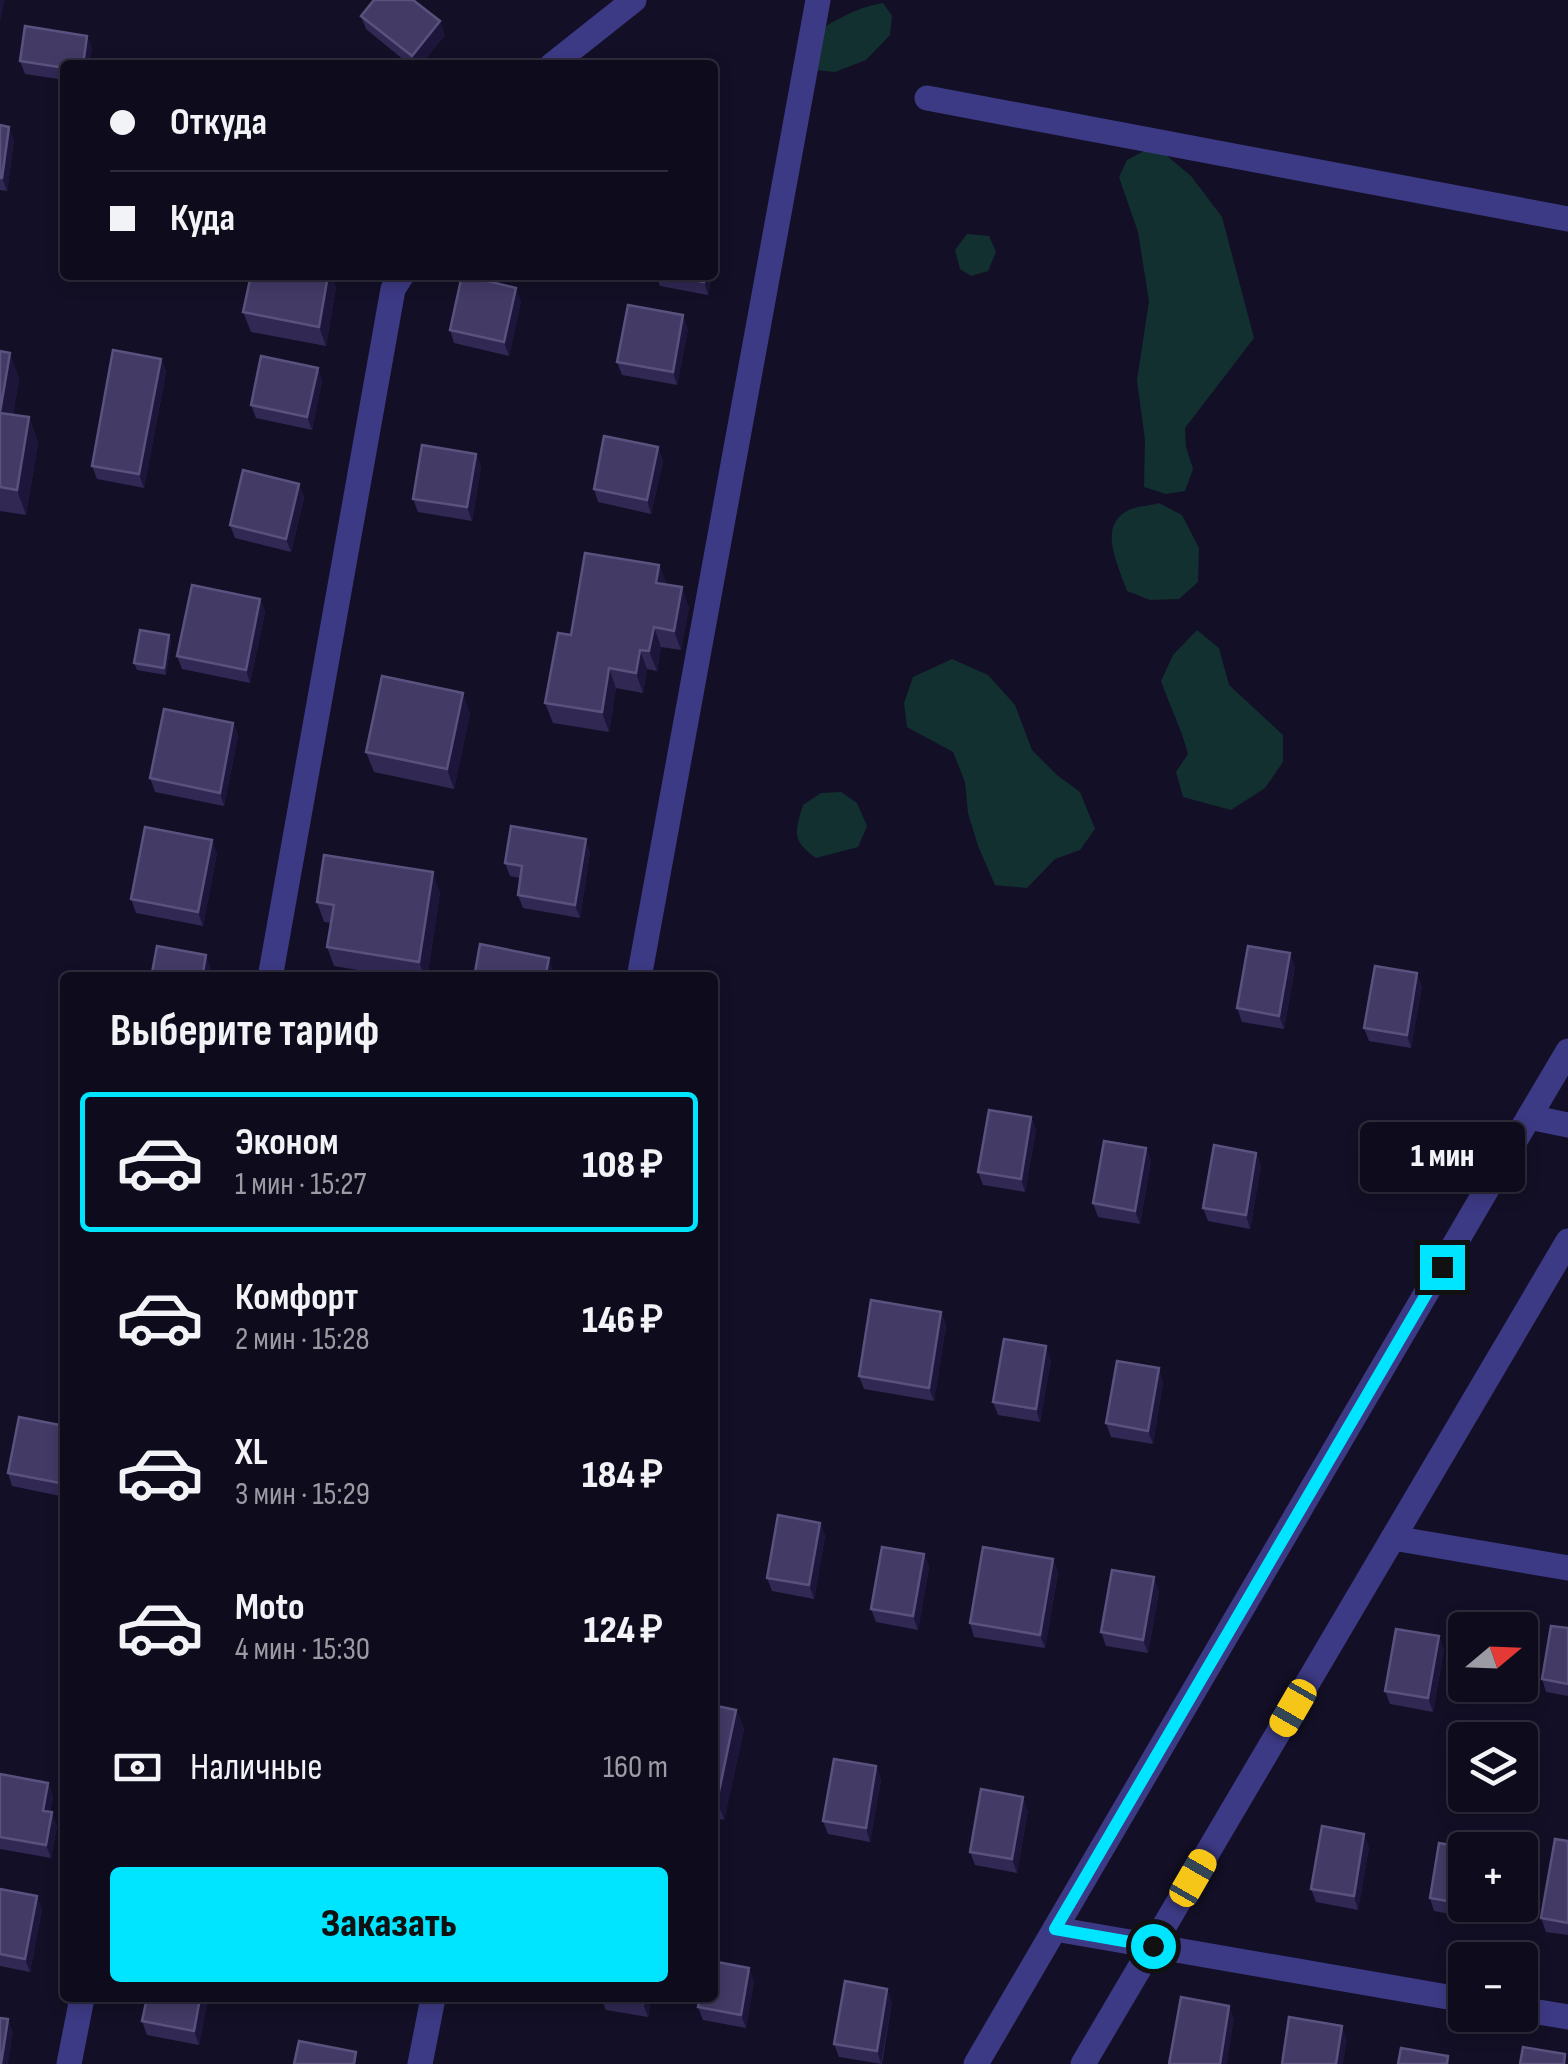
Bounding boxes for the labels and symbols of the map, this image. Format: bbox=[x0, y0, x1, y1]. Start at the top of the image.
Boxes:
callout: 1 мин bbox=[1360, 1122, 1524, 1192]
route end bbox=[1420, 1245, 1465, 1290]
north arrow bbox=[1448, 1612, 1538, 1702]
car bbox=[1265, 1675, 1321, 1741]
car bbox=[1165, 1845, 1221, 1911]
route start bbox=[1131, 1924, 1176, 1969]

